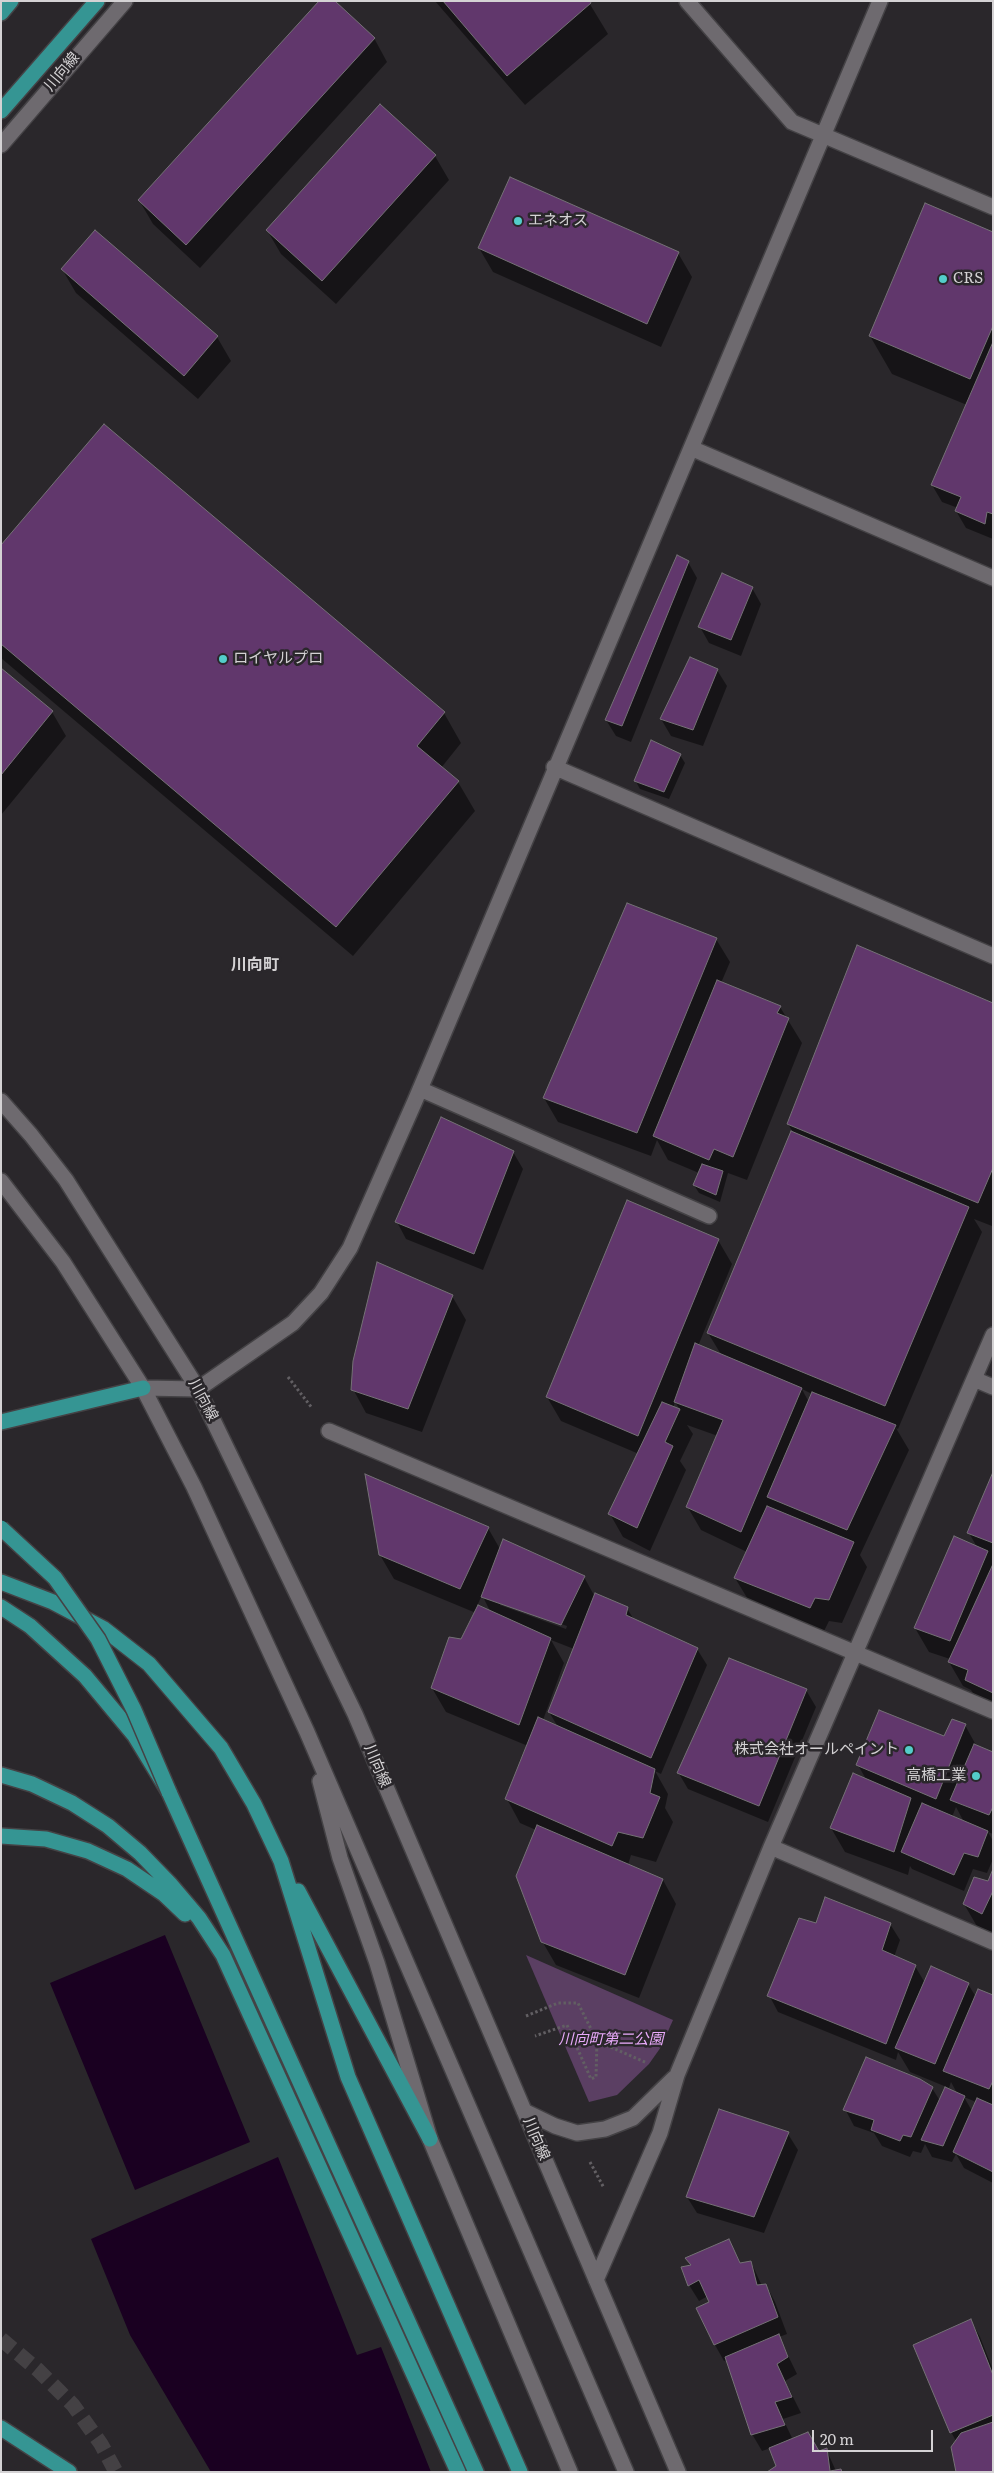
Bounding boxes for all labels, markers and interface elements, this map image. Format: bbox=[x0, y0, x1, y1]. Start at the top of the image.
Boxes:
street label: 川向線 bbox=[41, 49, 83, 95]
place label: エネオス bbox=[528, 212, 588, 230]
marker: エネオス bbox=[512, 215, 524, 227]
place label: CRS bbox=[953, 270, 983, 288]
marker: CRS bbox=[937, 273, 949, 285]
place label: ロイヤルプロ bbox=[233, 650, 323, 668]
marker: ロイヤルプロ bbox=[217, 653, 229, 665]
district label: 川向町 bbox=[231, 955, 279, 975]
street label: 川向線 bbox=[184, 1376, 222, 1424]
place label: 株式会社オールペイント bbox=[734, 1741, 899, 1759]
street label: 川向線 bbox=[360, 1742, 394, 1790]
marker: 株式会社オールペイント bbox=[903, 1744, 915, 1756]
place label: 高橋工業 bbox=[906, 1767, 966, 1785]
marker: 高橋工業 bbox=[970, 1770, 982, 1782]
park label: 川向町第二公園 bbox=[559, 2031, 663, 2049]
street label: 川向線 bbox=[519, 2115, 553, 2163]
scale bar bbox=[814, 2420, 935, 2452]
text: 20 m bbox=[820, 2427, 854, 2450]

